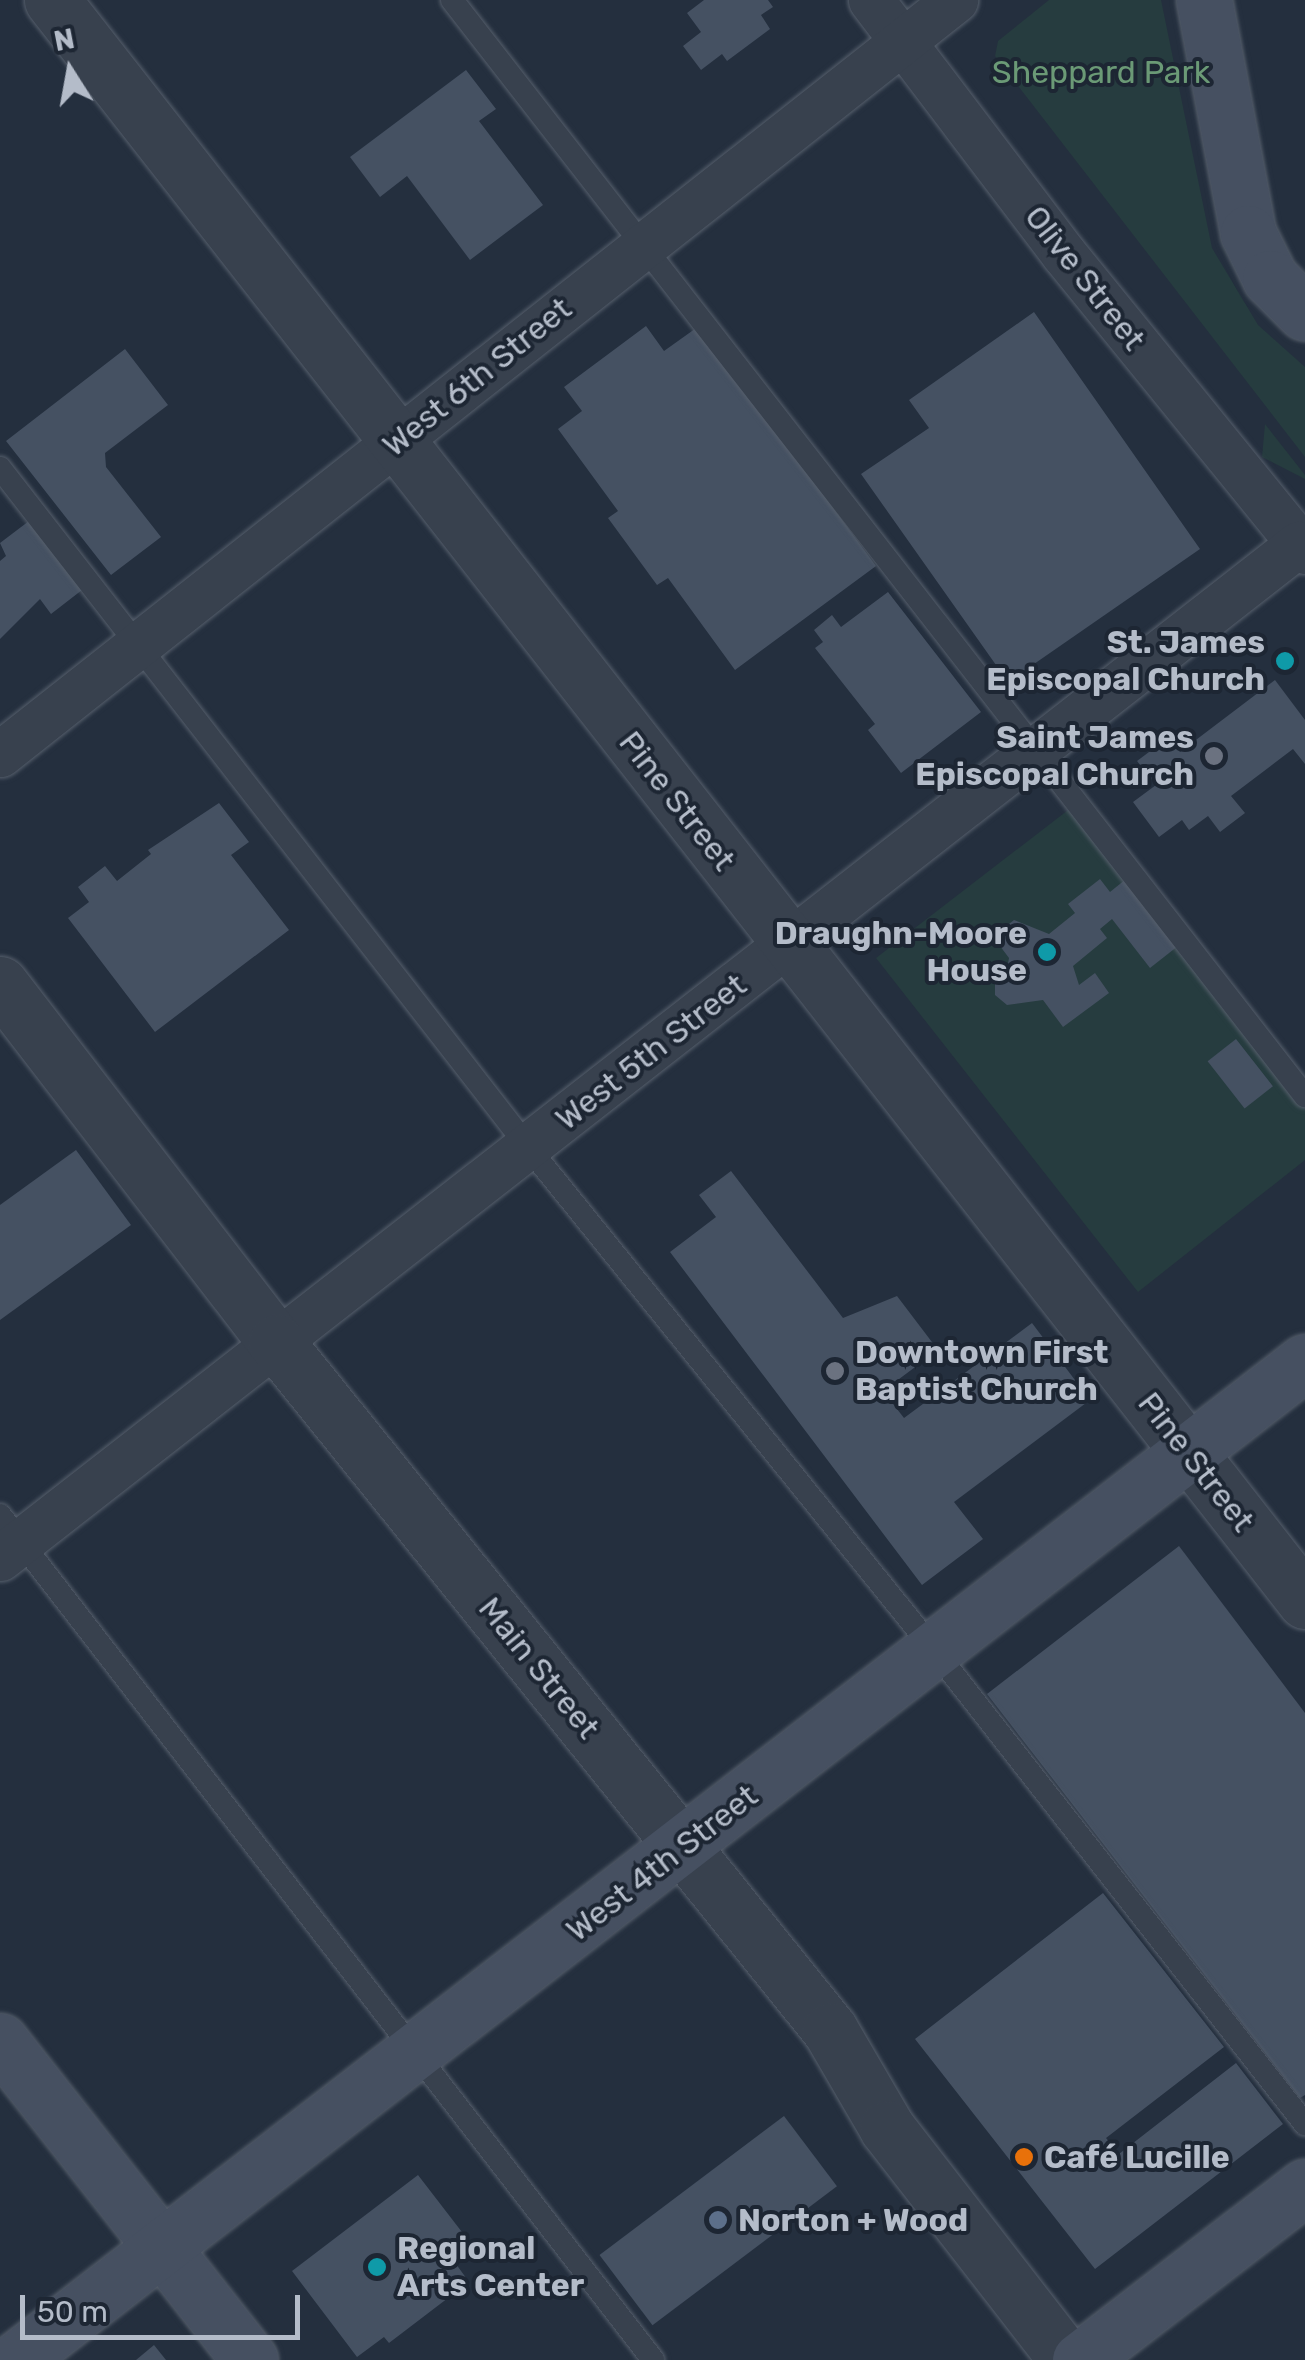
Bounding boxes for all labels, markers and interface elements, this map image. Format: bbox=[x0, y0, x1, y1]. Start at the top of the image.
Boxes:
north arrow bbox=[20, 20, 120, 120]
text: N bbox=[51, 22, 77, 58]
park label: Sheppard Park bbox=[992, 53, 1210, 91]
street label: Olive Street bbox=[1017, 198, 1153, 358]
street label: West 6th Street bbox=[375, 289, 579, 465]
place label: St. James Episcopal Church bbox=[986, 624, 1265, 699]
marker: St. James Episcopal Church bbox=[1274, 650, 1296, 672]
place label: Saint James Episcopal Church bbox=[915, 719, 1194, 794]
street label: Pine Street bbox=[611, 724, 743, 878]
marker: Saint James Episcopal Church bbox=[1203, 745, 1225, 767]
place label: Draughn-Moore House bbox=[775, 915, 1027, 990]
marker: Draughn-Moore House bbox=[1036, 941, 1058, 963]
street label: West 5th Street bbox=[548, 966, 754, 1138]
place label: Downtown First Baptist Church bbox=[855, 1334, 1108, 1409]
marker: Downtown First Baptist Church bbox=[824, 1360, 846, 1382]
street label: Pine Street bbox=[1130, 1385, 1262, 1539]
street label: Main Street bbox=[470, 1590, 608, 1746]
street label: West 4th Street bbox=[559, 1777, 765, 1949]
place label: Café Lucille bbox=[1044, 2138, 1230, 2176]
marker: Café Lucille bbox=[1013, 2146, 1035, 2168]
place label: Norton + Wood bbox=[738, 2201, 969, 2239]
marker: Norton + Wood bbox=[707, 2209, 729, 2231]
place label: Regional Arts Center bbox=[397, 2230, 584, 2305]
marker: Regional Arts Center bbox=[366, 2256, 388, 2278]
scale bar bbox=[25, 2275, 305, 2337]
text: 50 m bbox=[37, 2294, 108, 2330]

